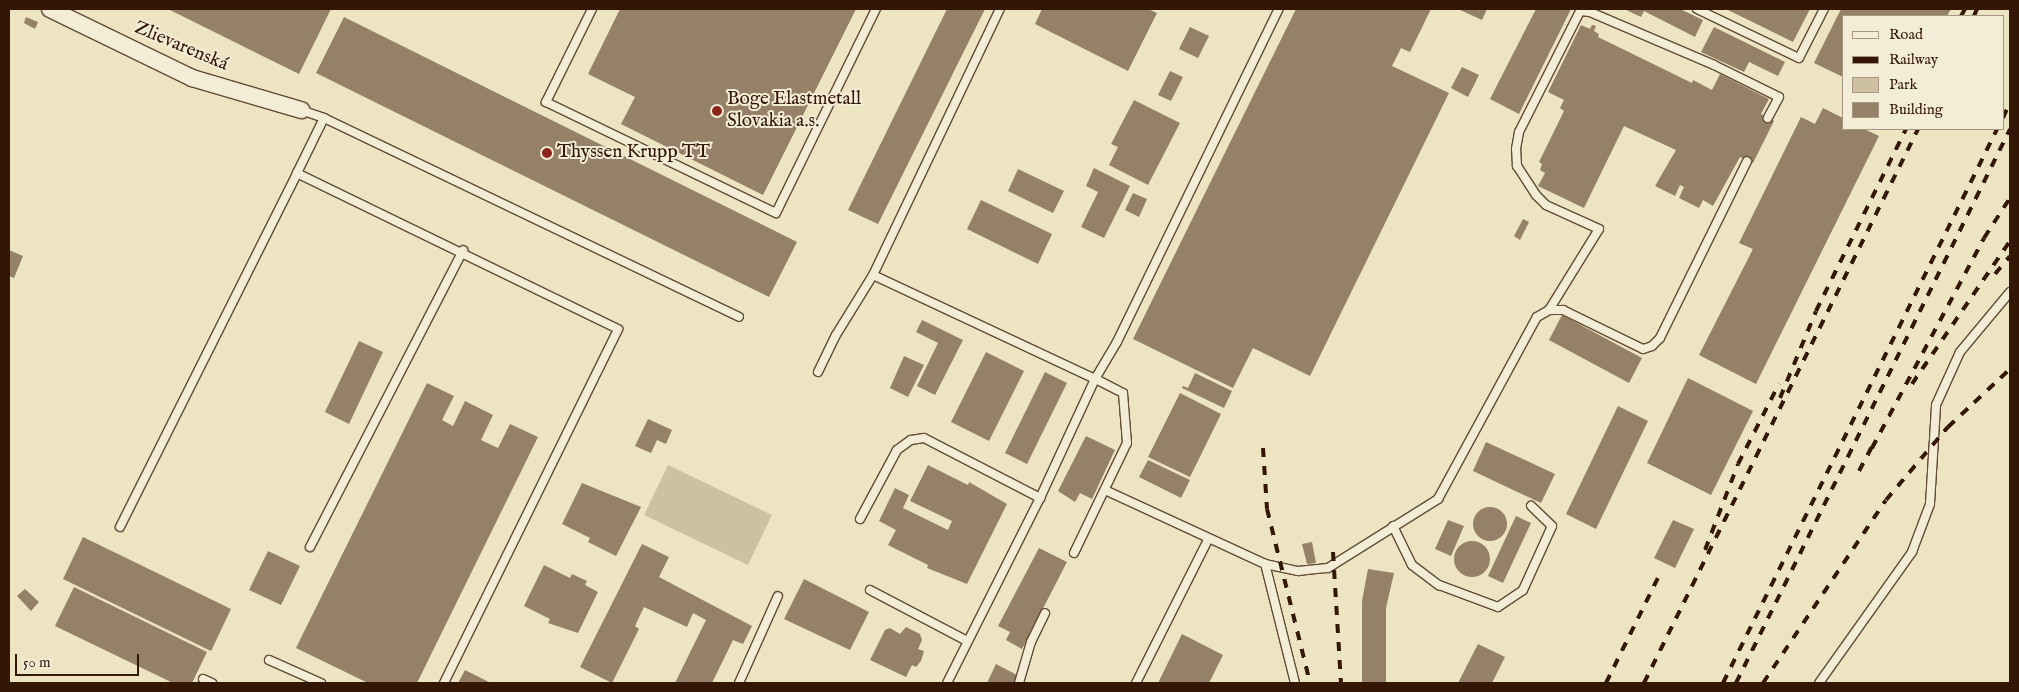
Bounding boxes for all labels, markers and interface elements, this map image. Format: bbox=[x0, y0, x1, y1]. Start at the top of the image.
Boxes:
legend bbox=[1842, 15, 2004, 130]
street label: Zlievarenská bbox=[131, 17, 231, 77]
text: Road bbox=[1889, 25, 1923, 44]
text: Railway bbox=[1889, 50, 1938, 69]
text: Park bbox=[1889, 75, 1918, 94]
place label: Boge Elastmetall Slovakia a.s. bbox=[727, 89, 861, 133]
text: Building bbox=[1889, 100, 1943, 119]
marker: Boge Elastmetall Slovakia a.s. bbox=[711, 105, 723, 117]
place label: Thyssen Krupp TT bbox=[557, 142, 710, 164]
marker: Thyssen Krupp TT bbox=[541, 147, 553, 159]
scale bar bbox=[18, 644, 141, 676]
text: 50 m bbox=[23, 653, 51, 672]

